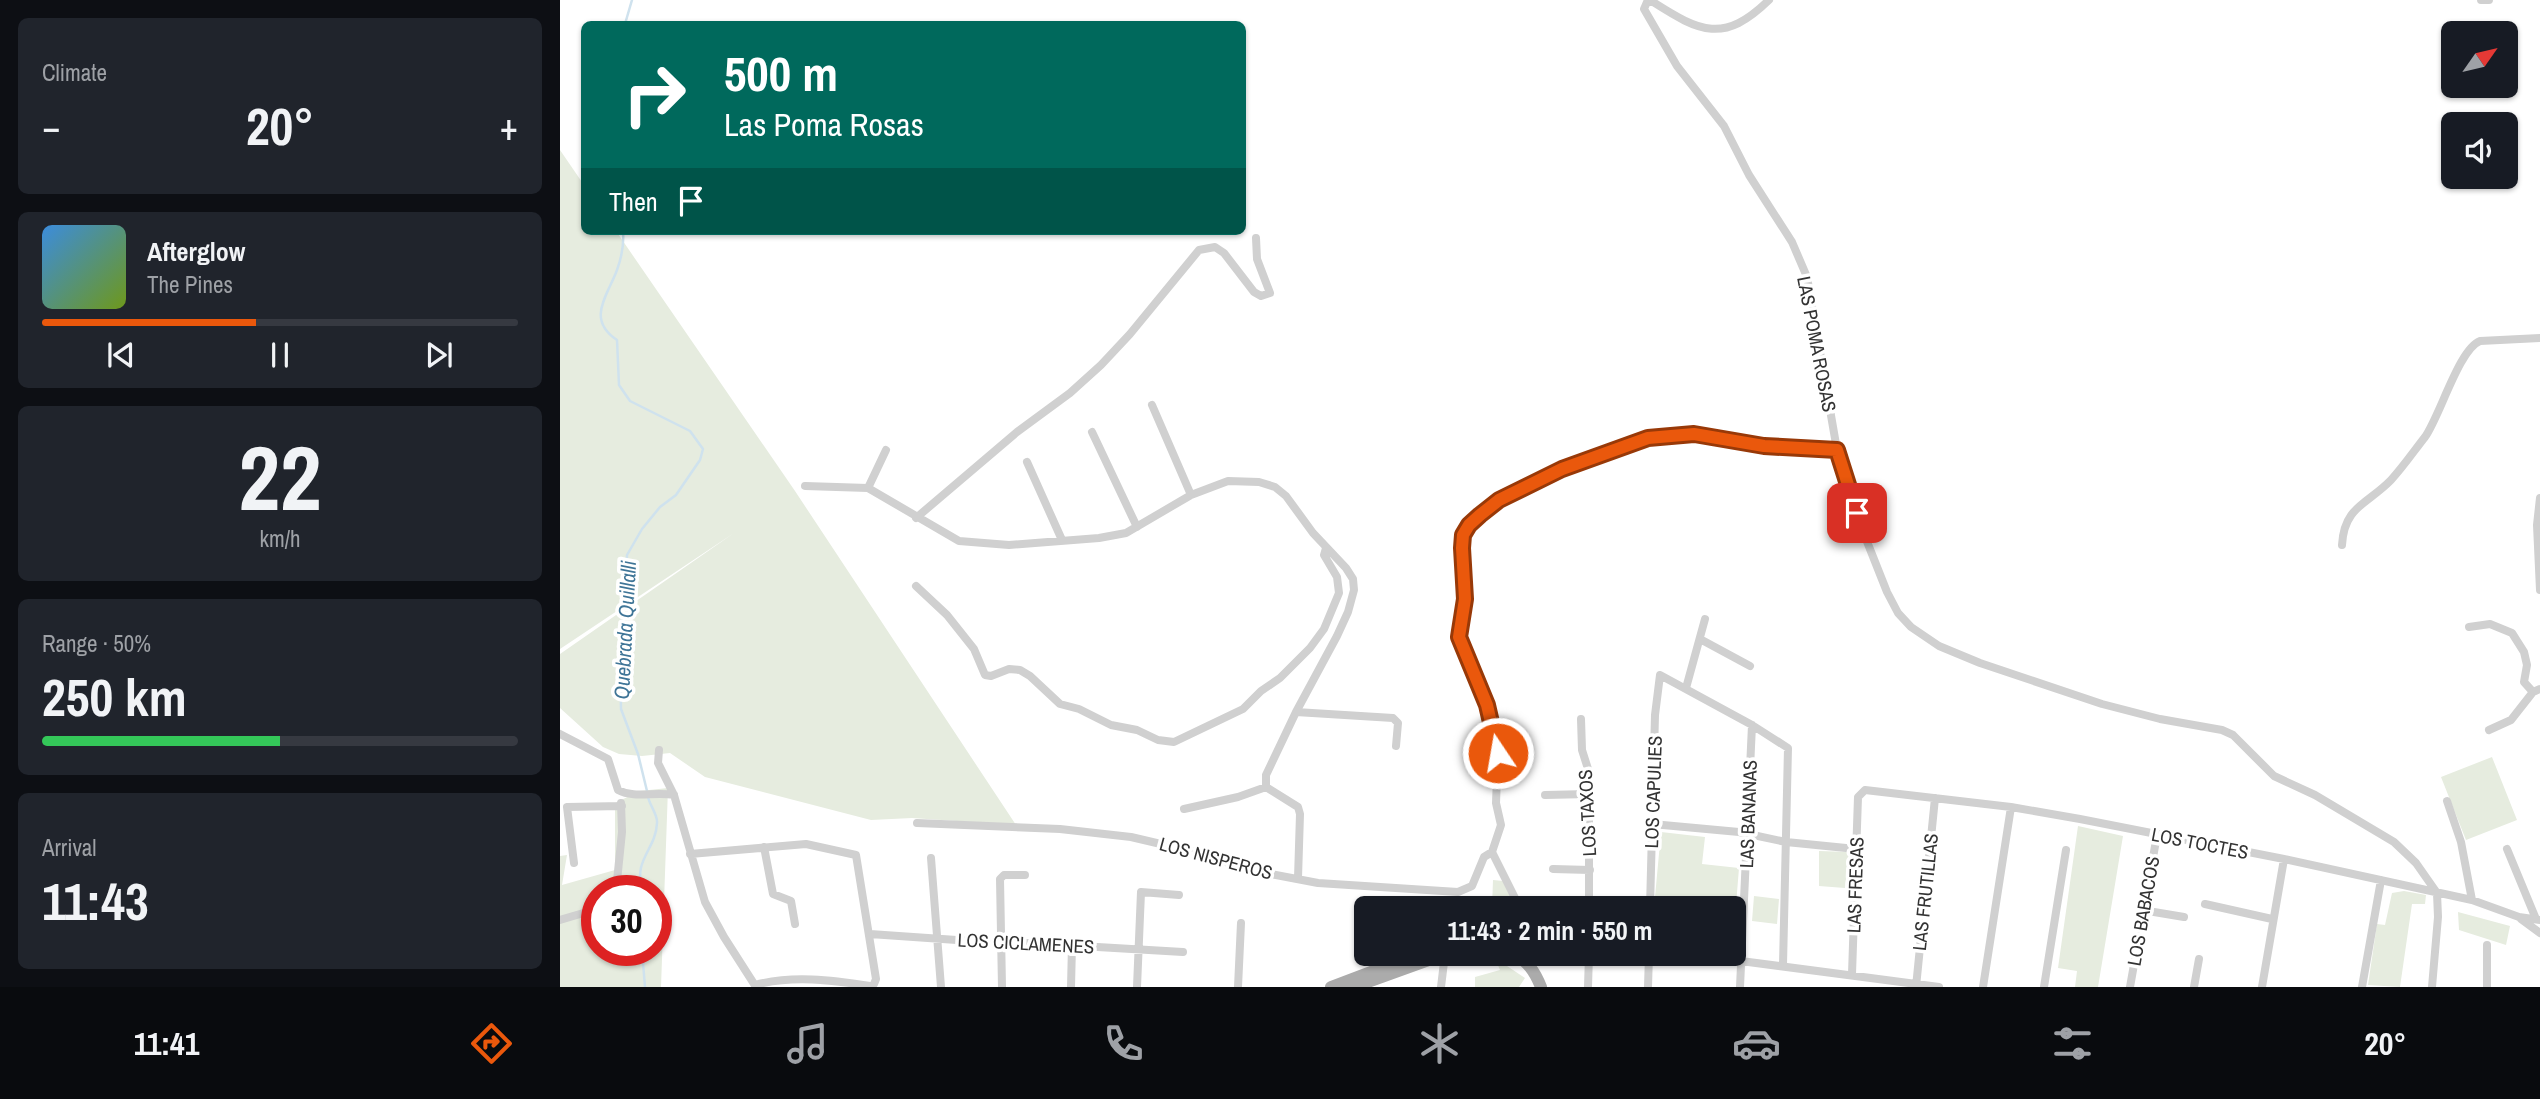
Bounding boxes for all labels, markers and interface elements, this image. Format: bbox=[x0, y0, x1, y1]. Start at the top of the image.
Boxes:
north arrow bbox=[2441, 21, 2518, 98]
map controls bbox=[2441, 21, 2518, 189]
text: 500 m bbox=[724, 40, 838, 106]
icon: right bbox=[609, 49, 700, 140]
text: Climate bbox=[42, 57, 107, 88]
text: 20° bbox=[246, 91, 314, 161]
text: − bbox=[42, 101, 60, 152]
text: + bbox=[500, 101, 518, 152]
text: Las Poma Rosas bbox=[724, 103, 924, 146]
button: sound bbox=[2441, 112, 2518, 189]
icon: arrive bbox=[672, 182, 710, 220]
text: Then bbox=[609, 184, 658, 219]
text: Afterglow bbox=[147, 234, 245, 269]
text: The Pines bbox=[147, 269, 233, 300]
street label: LAS POMA ROSAS bbox=[1791, 274, 1843, 414]
icon: previous bbox=[102, 336, 140, 374]
icon: pause bbox=[261, 336, 299, 374]
icon: next bbox=[420, 336, 458, 374]
text: 22 bbox=[239, 416, 322, 538]
pin bbox=[1827, 483, 1887, 543]
icon: arrive bbox=[1838, 494, 1876, 532]
text: km/h bbox=[260, 523, 300, 554]
water label: Quebrada Quillalli bbox=[607, 560, 643, 700]
text: Range · 50% bbox=[42, 628, 151, 659]
text: 250 km bbox=[42, 662, 187, 732]
position arrow bbox=[1461, 716, 1535, 790]
street label: LOS CAPULIES bbox=[1638, 735, 1668, 849]
street label: LAS BANANAS bbox=[1733, 759, 1763, 869]
street label: LOS TAXOS bbox=[1572, 769, 1602, 857]
street label: LOS TOCTES bbox=[2149, 821, 2251, 865]
street label: LOS NISPEROS bbox=[1157, 830, 1275, 886]
text: Arrival bbox=[42, 832, 97, 863]
street label: LAS FRUTILLAS bbox=[1906, 832, 1944, 952]
street label: LAS FRESAS bbox=[1840, 837, 1870, 933]
street label: LOS BABACOS bbox=[2121, 854, 2165, 968]
text: 11:43 bbox=[42, 866, 149, 936]
speed limit sign: 30 bbox=[581, 875, 672, 966]
text: 11:43 · 2 min · 550 m bbox=[1447, 913, 1653, 948]
street label: LOS CICLAMENES bbox=[957, 926, 1095, 960]
icon: directions bbox=[467, 1019, 516, 1068]
icon: music bbox=[783, 1019, 832, 1068]
icon: phone bbox=[1099, 1019, 1148, 1068]
icon: climate bbox=[1415, 1019, 1464, 1068]
icon: car bbox=[1732, 1019, 1781, 1068]
icon: filters bbox=[2048, 1019, 2097, 1068]
text: 11:41 bbox=[134, 1022, 199, 1065]
text: 20° bbox=[2364, 1022, 2406, 1065]

